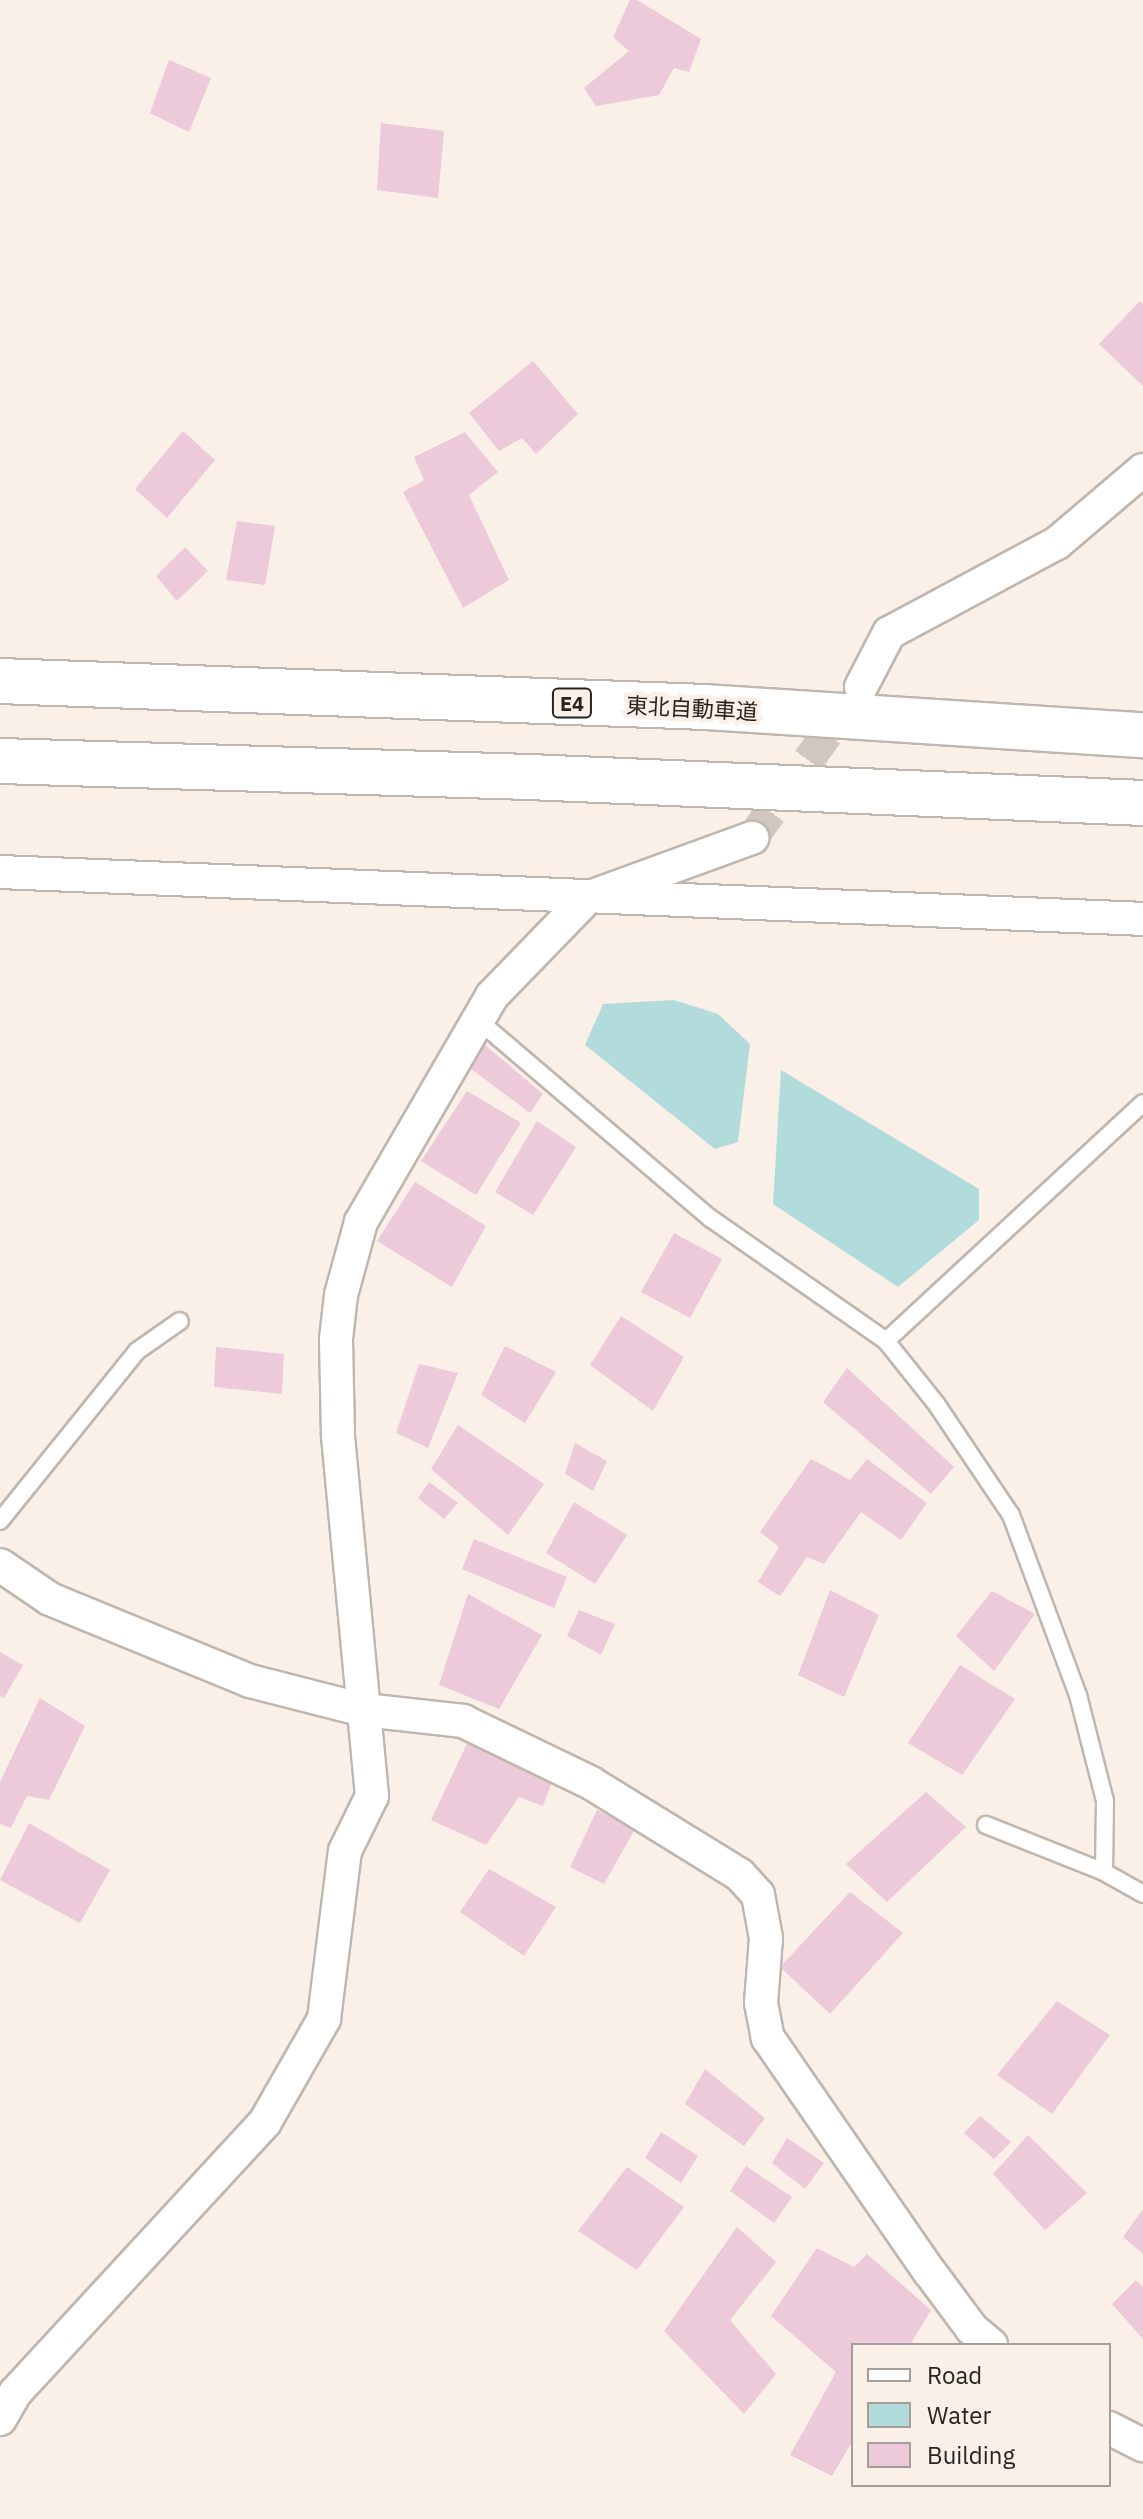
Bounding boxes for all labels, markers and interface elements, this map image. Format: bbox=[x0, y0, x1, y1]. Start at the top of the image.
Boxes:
road number: E4 bbox=[550, 687, 594, 719]
street label: 東北自動車道 bbox=[625, 691, 759, 725]
legend bbox=[851, 2343, 1111, 2487]
text: Road bbox=[927, 2359, 982, 2391]
text: Water bbox=[927, 2399, 991, 2431]
text: Building bbox=[927, 2439, 1015, 2471]

